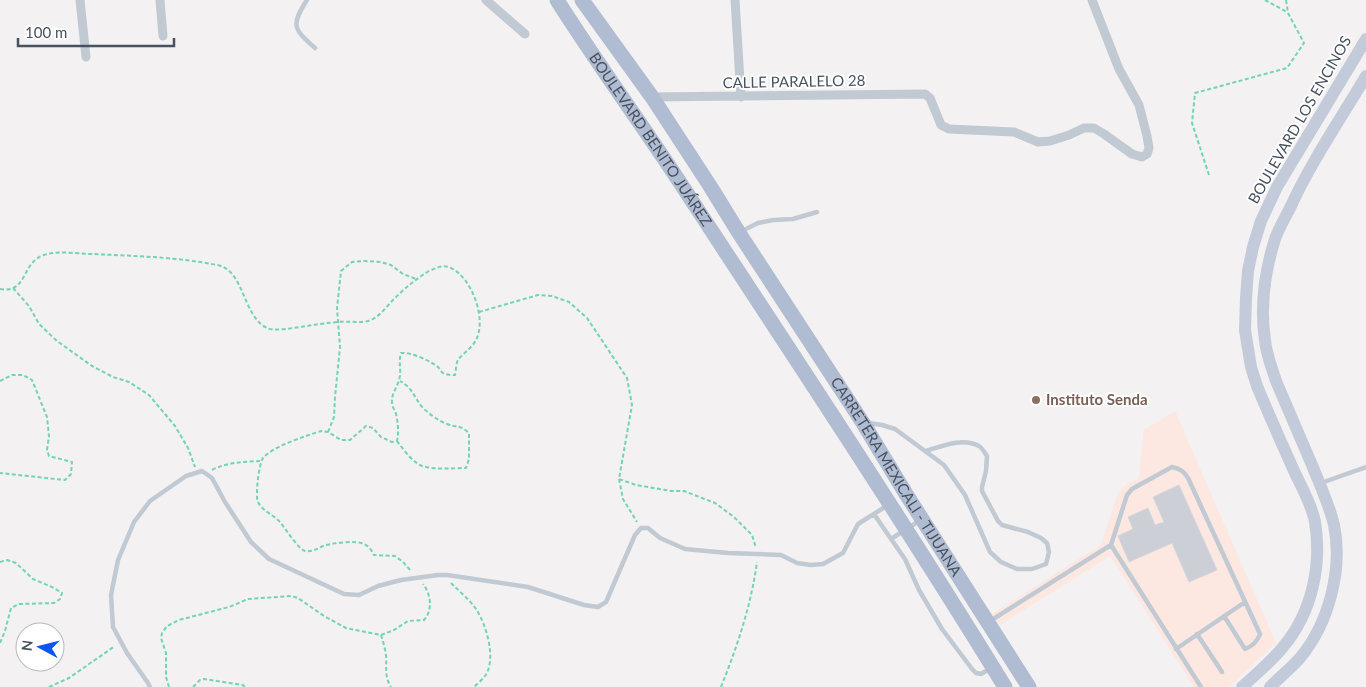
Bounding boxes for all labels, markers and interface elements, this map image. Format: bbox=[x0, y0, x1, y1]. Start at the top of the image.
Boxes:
scale bar bbox=[18, 15, 174, 47]
text: 100 m bbox=[25, 23, 67, 41]
street label: BOULEVARD LOS ENCINOS bbox=[1244, 33, 1355, 206]
street label: BOULEVARD BENITO JUÁREZ bbox=[586, 49, 716, 229]
street label: CALLE PARALELO 28 bbox=[722, 71, 866, 91]
street label: CARRETERA MEXICALI - TIJUANA bbox=[827, 373, 966, 580]
place label: Instituto Senda bbox=[1046, 390, 1148, 408]
marker: Instituto Senda bbox=[1030, 394, 1042, 406]
north arrow bbox=[15, 622, 65, 672]
text: N bbox=[18, 639, 36, 652]

